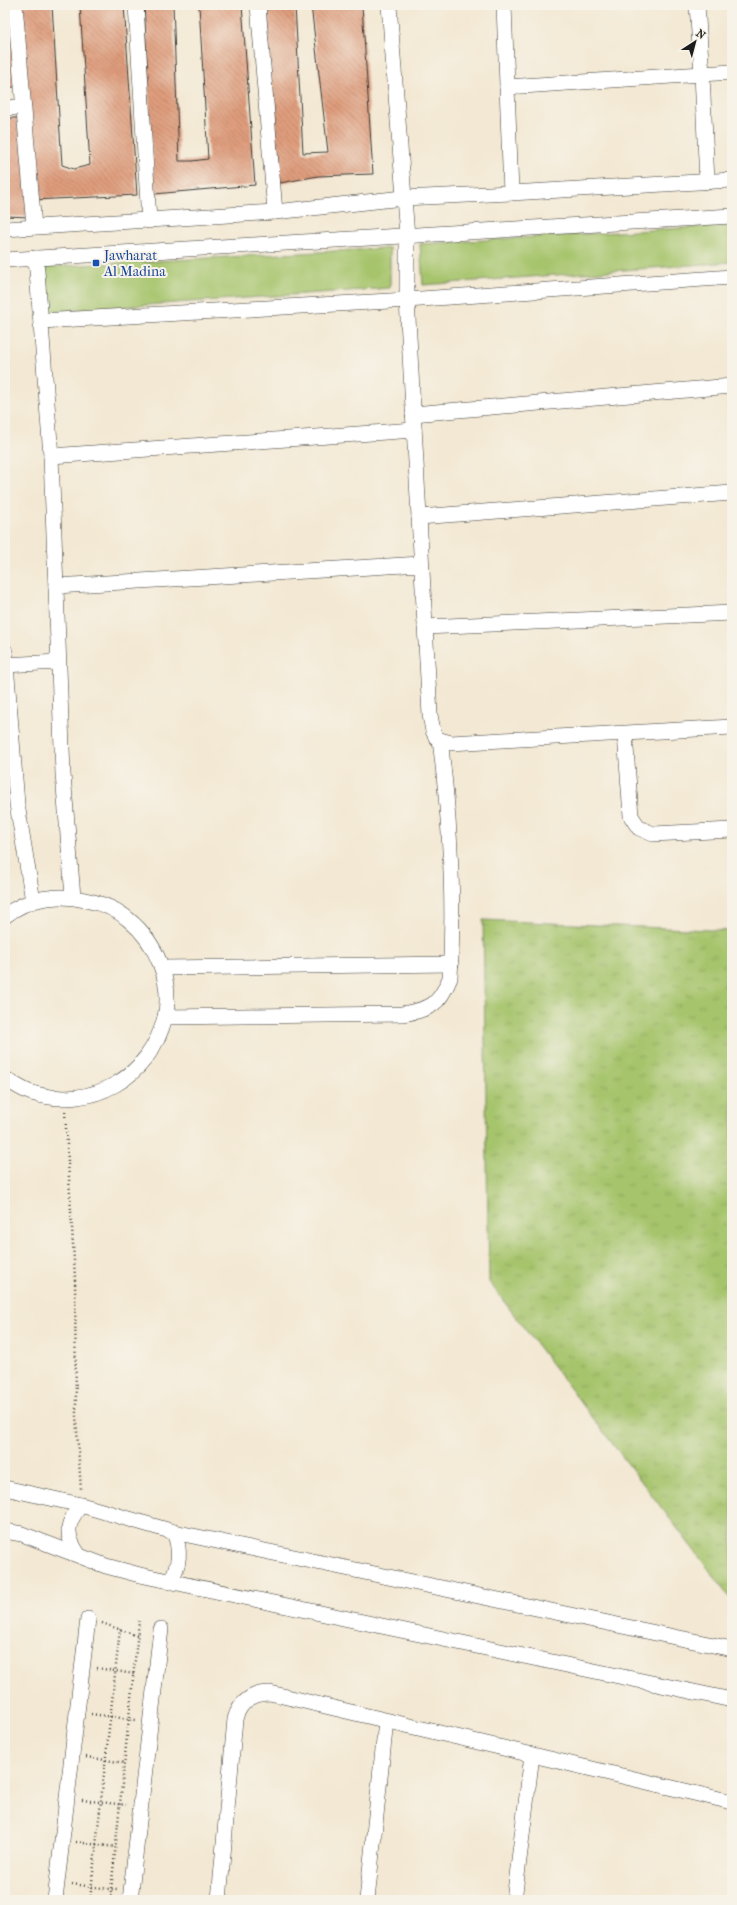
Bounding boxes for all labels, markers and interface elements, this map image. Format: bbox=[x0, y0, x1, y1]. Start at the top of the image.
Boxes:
north arrow bbox=[675, 22, 715, 62]
text: N bbox=[693, 27, 708, 42]
place label: Jawharat Al Madina bbox=[103, 247, 166, 280]
marker: Jawharat Al Madina bbox=[91, 258, 101, 268]

